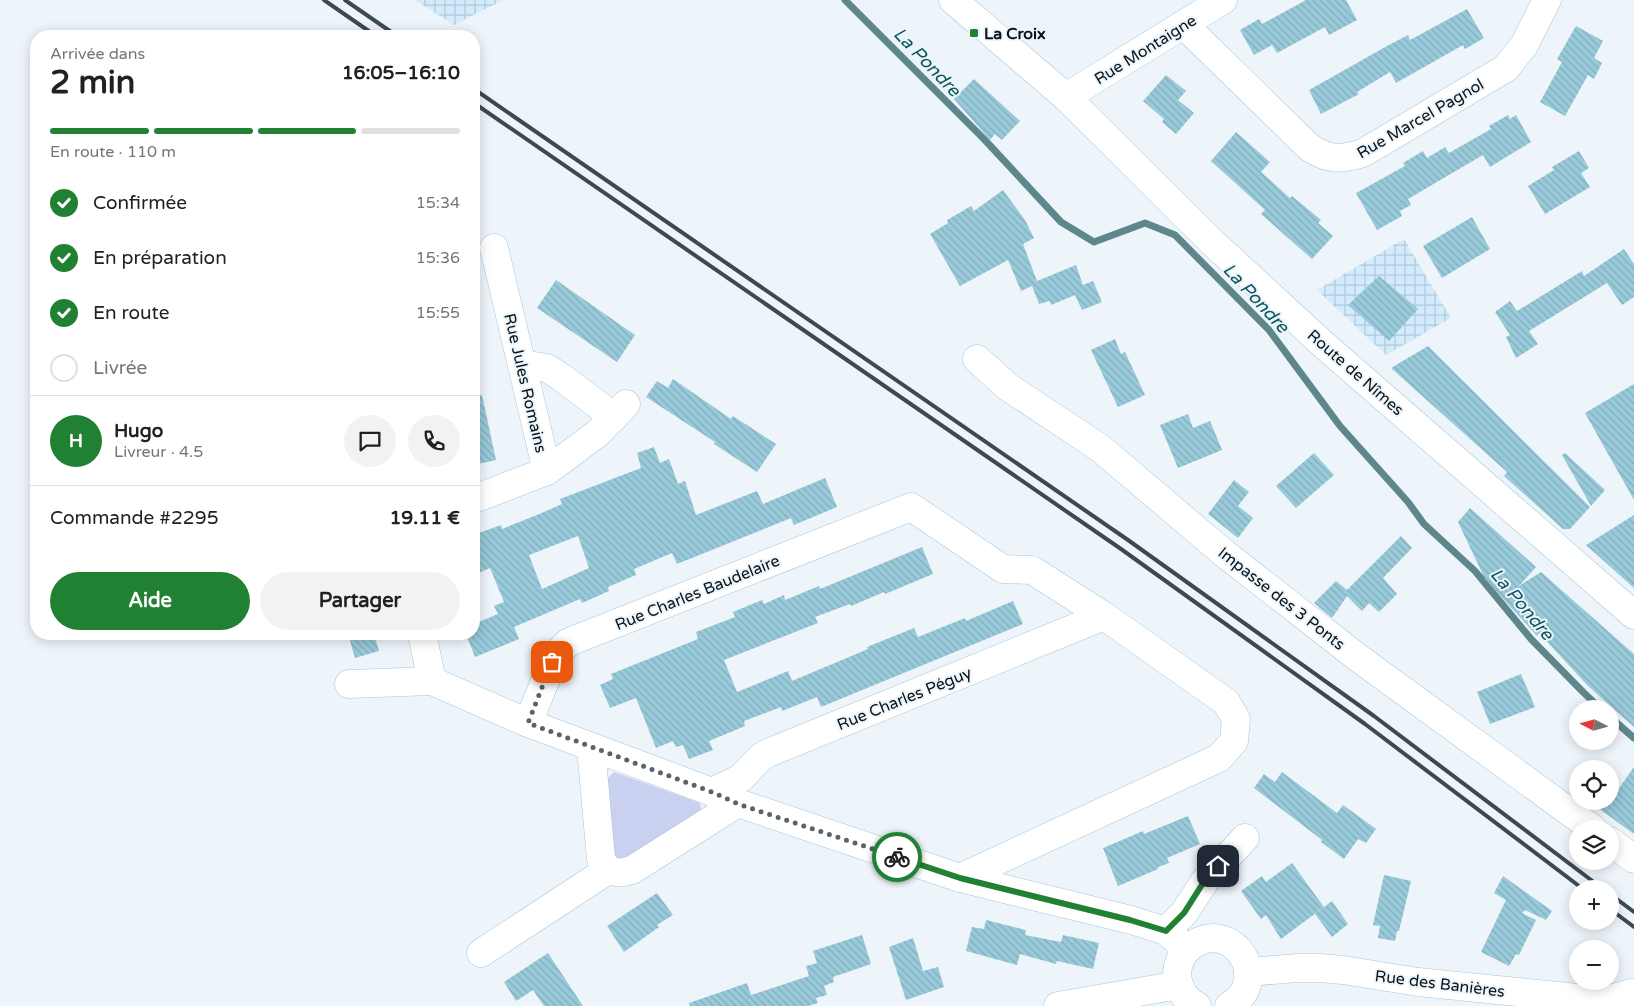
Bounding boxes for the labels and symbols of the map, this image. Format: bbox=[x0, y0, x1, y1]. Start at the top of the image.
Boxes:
street label: Rue Montaigne bbox=[1091, 10, 1200, 89]
water label: La Pondre bbox=[889, 23, 966, 102]
place label: La Croix bbox=[984, 24, 1046, 44]
marker: La Croix bbox=[968, 27, 980, 39]
street label: Rue Marcel Pagnol bbox=[1353, 74, 1488, 163]
water label: La Pondre bbox=[1218, 259, 1294, 338]
street label: Rue Jules Romains bbox=[499, 311, 551, 455]
street label: Route de Nîmes bbox=[1303, 325, 1408, 420]
street label: Impasse des 3 Ponts bbox=[1214, 543, 1349, 655]
street label: Rue Charles Baudelaire bbox=[612, 551, 783, 635]
water label: La Pondre bbox=[1486, 564, 1559, 645]
pin bbox=[531, 641, 573, 683]
street label: Rue Charles Péguy bbox=[834, 663, 975, 735]
north arrow bbox=[1569, 700, 1619, 750]
courier bbox=[872, 832, 922, 882]
pin bbox=[1197, 845, 1239, 887]
street label: Rue des Banières bbox=[1374, 966, 1506, 1002]

